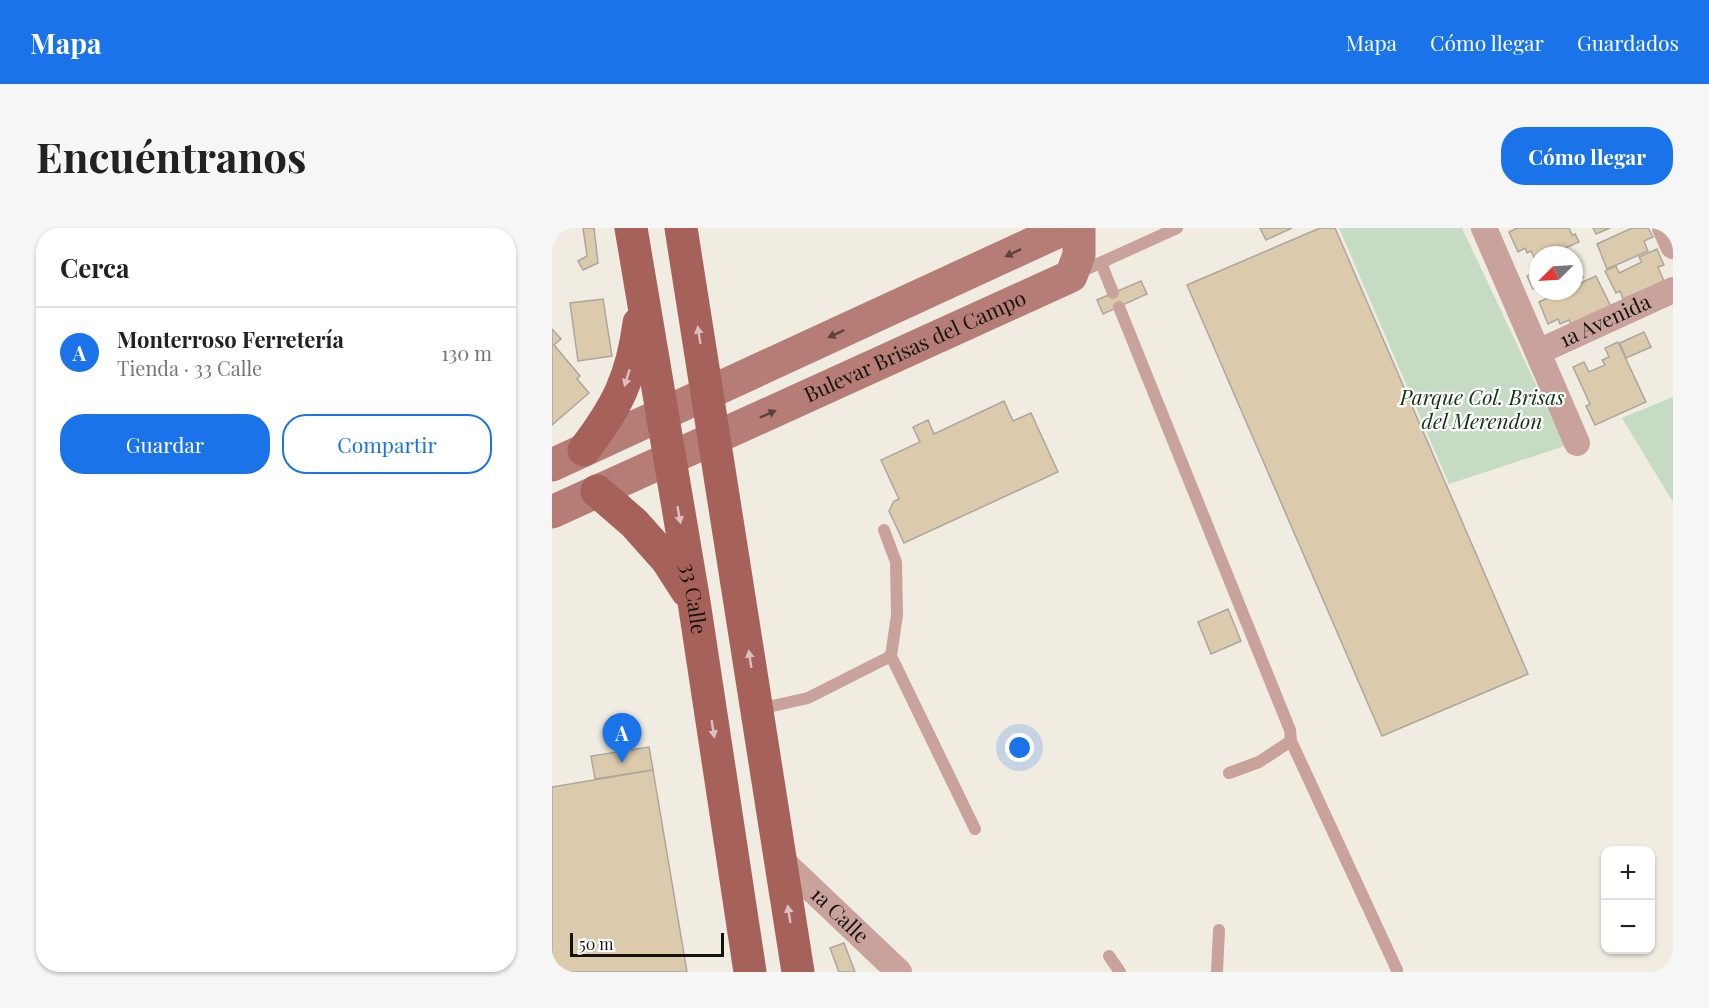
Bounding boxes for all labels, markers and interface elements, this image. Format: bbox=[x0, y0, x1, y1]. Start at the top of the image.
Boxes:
text: Mapa bbox=[30, 24, 102, 61]
text: Mapa bbox=[1346, 28, 1397, 56]
text: Cómo llegar bbox=[1430, 28, 1544, 56]
text: Guardados bbox=[1577, 28, 1679, 56]
button: Cómo llegar bbox=[1501, 127, 1673, 185]
text: Encuéntranos bbox=[36, 128, 306, 184]
north arrow bbox=[1529, 246, 1583, 300]
one-way arrow bbox=[1004, 248, 1022, 258]
text: Cerca bbox=[60, 250, 129, 285]
street label: Bulevar Brisas del Campo bbox=[799, 282, 1030, 408]
street label: 1a Avenida bbox=[1554, 286, 1655, 352]
text: Monterroso Ferretería bbox=[117, 324, 344, 354]
one-way arrow bbox=[694, 325, 703, 344]
one-way arrow bbox=[826, 329, 844, 339]
text: A bbox=[73, 339, 86, 366]
text: 130 m bbox=[441, 339, 492, 366]
text: Tienda · 33 Calle bbox=[117, 354, 262, 381]
one-way arrow bbox=[622, 369, 631, 387]
park label: Parque Col. Brisas del Merendon bbox=[1399, 382, 1564, 434]
one-way arrow bbox=[759, 409, 777, 418]
button: Guardar bbox=[60, 414, 270, 474]
button: Compartir bbox=[282, 414, 492, 474]
one-way arrow bbox=[675, 506, 684, 525]
street label: 33 Calle bbox=[676, 561, 715, 636]
one-way arrow bbox=[745, 650, 754, 669]
pin: A bbox=[602, 714, 642, 763]
one-way arrow bbox=[709, 719, 718, 738]
your location bbox=[1005, 733, 1034, 762]
map controls bbox=[1601, 846, 1655, 954]
button: + bbox=[1601, 846, 1655, 900]
street label: 1a Calle bbox=[806, 880, 876, 948]
button: − bbox=[1601, 900, 1655, 954]
one-way arrow bbox=[784, 905, 793, 924]
scale bar bbox=[570, 930, 724, 958]
text: 50 m bbox=[579, 933, 613, 954]

